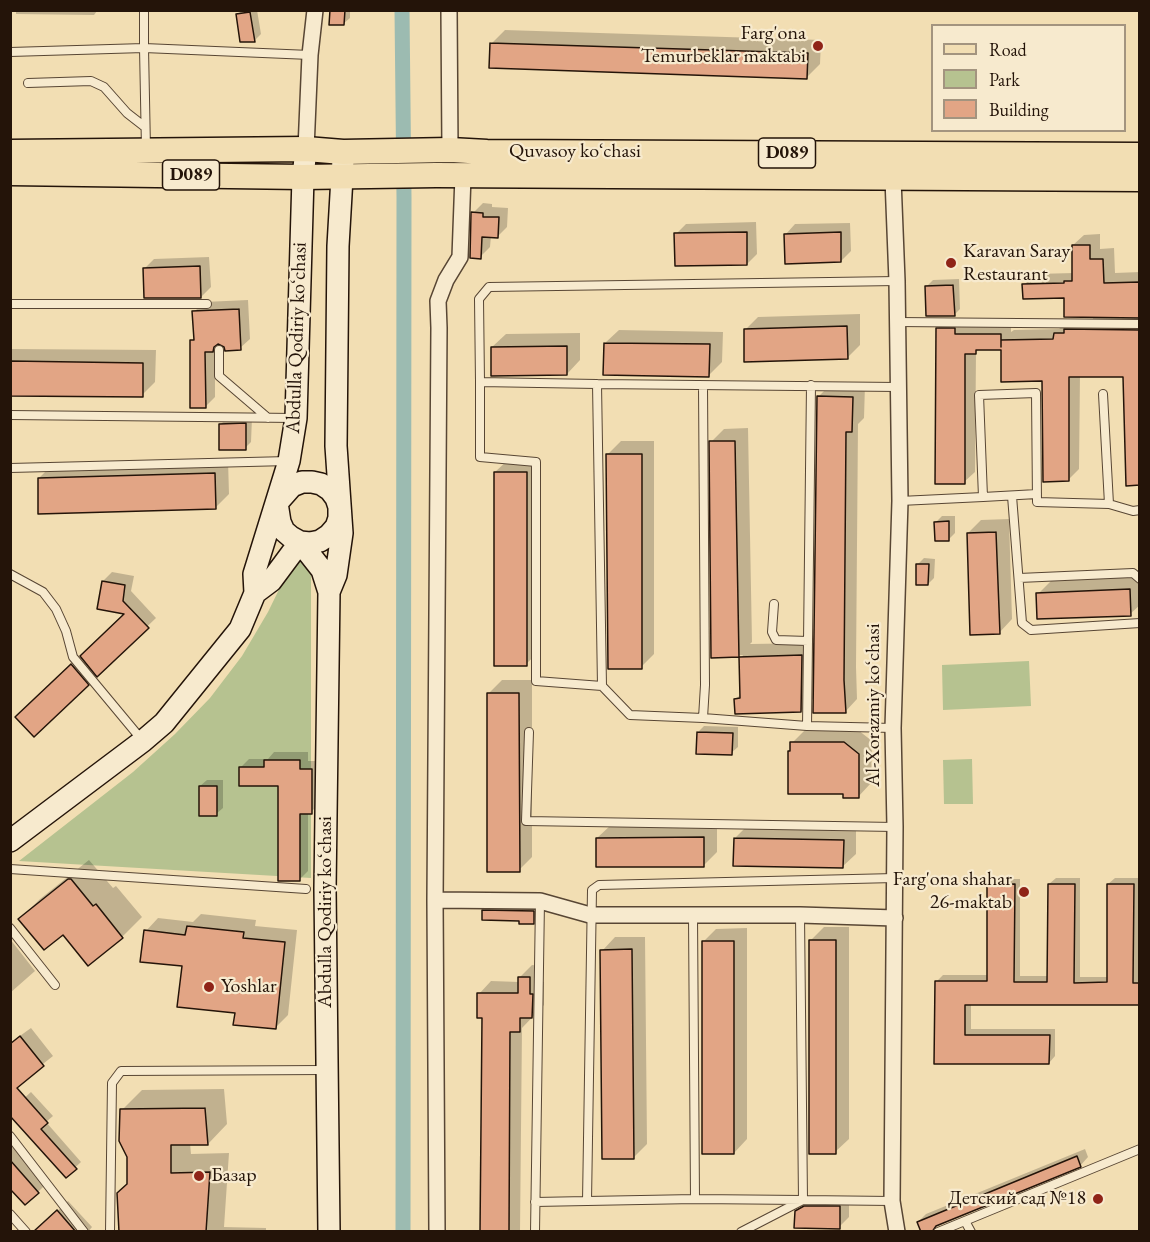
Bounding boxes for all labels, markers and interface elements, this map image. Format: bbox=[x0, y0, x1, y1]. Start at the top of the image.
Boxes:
place label: Farg'ona Temurbeklar maktabi bbox=[641, 22, 806, 69]
legend bbox=[931, 24, 1126, 132]
text: Road bbox=[989, 38, 1027, 61]
marker: Farg'ona Temurbeklar maktabi bbox=[811, 39, 825, 53]
text: Park bbox=[989, 68, 1020, 91]
text: Building bbox=[989, 98, 1049, 121]
road number: D089 bbox=[758, 138, 816, 168]
street label: Quvasoy koʻchasi bbox=[509, 140, 641, 164]
road number: D089 bbox=[162, 160, 219, 190]
place label: Karavan Saray Restaurant bbox=[963, 240, 1070, 287]
street label: Abdulla Qodiriy koʻchasi bbox=[282, 242, 312, 434]
marker: Karavan Saray Restaurant bbox=[944, 256, 958, 270]
street label: Al-Xorazmiy koʻchasi bbox=[862, 623, 886, 787]
street label: Abdulla Qodiriy koʻchasi bbox=[314, 816, 338, 1008]
place label: Farg'ona shahar 26-maktab bbox=[893, 868, 1012, 915]
marker: Farg'ona shahar 26-maktab bbox=[1017, 885, 1031, 899]
place label: Yoshlar bbox=[221, 975, 277, 999]
marker: Yoshlar bbox=[202, 980, 216, 994]
place label: Базар bbox=[211, 1164, 257, 1188]
marker: Базар bbox=[192, 1169, 206, 1183]
place label: Детский сад №18 bbox=[948, 1187, 1086, 1211]
marker: Детский сад №18 bbox=[1091, 1192, 1105, 1206]

